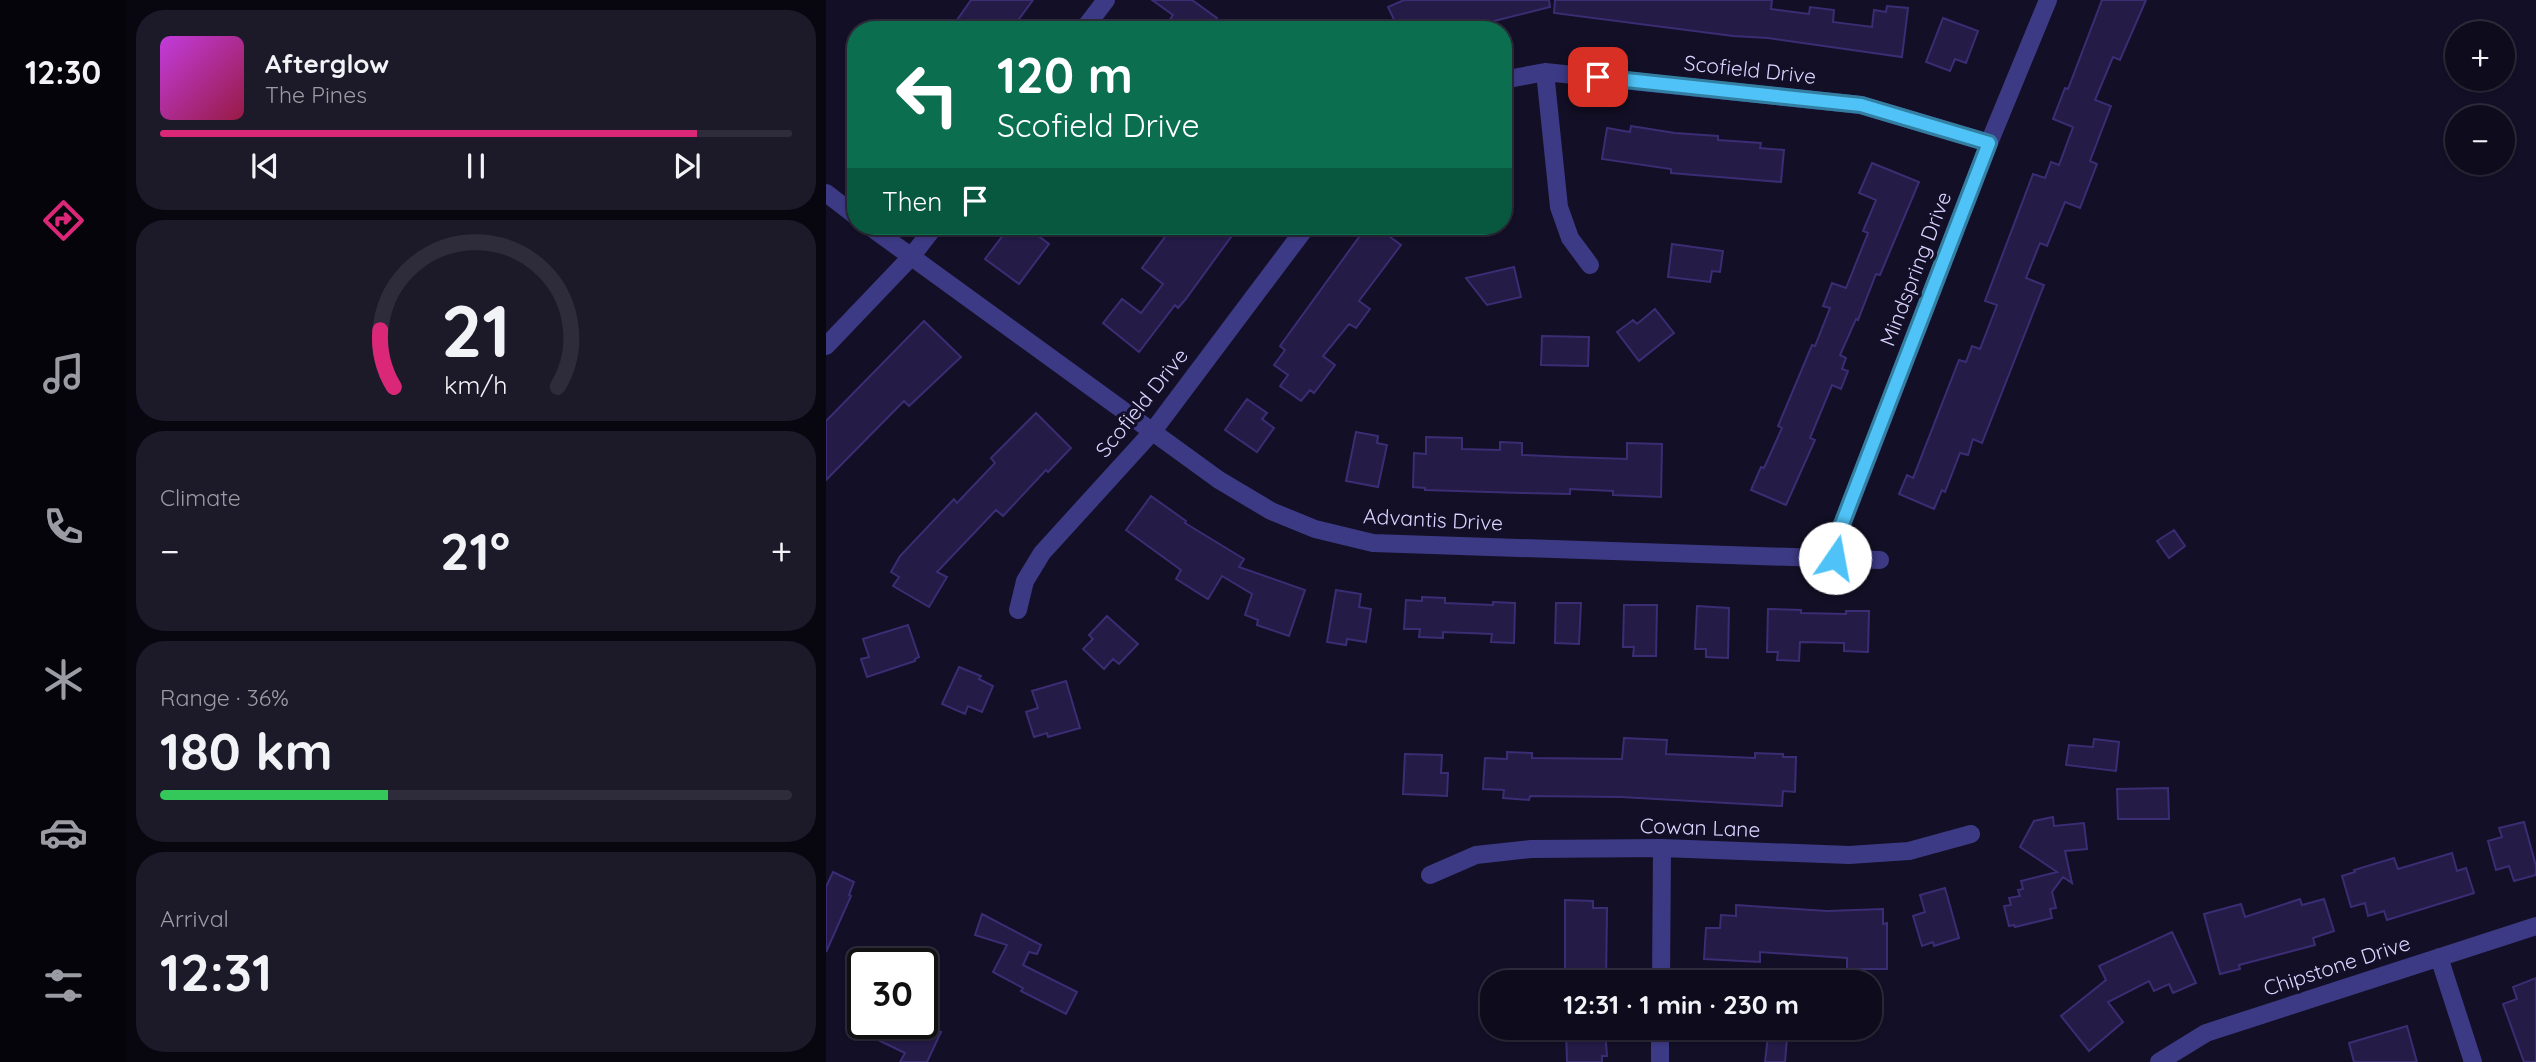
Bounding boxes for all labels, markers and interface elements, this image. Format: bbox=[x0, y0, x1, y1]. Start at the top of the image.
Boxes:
map controls bbox=[2445, 21, 2515, 175]
button: + bbox=[2445, 21, 2515, 91]
text: 120 m bbox=[997, 44, 1133, 105]
text: Afterglow bbox=[265, 47, 389, 80]
pin bbox=[1568, 47, 1628, 107]
icon: left bbox=[882, 49, 973, 140]
street label: Scofield Drive bbox=[1683, 49, 1818, 89]
text: 12:30 bbox=[25, 52, 101, 92]
icon: arrive bbox=[1579, 58, 1617, 96]
text: The Pines bbox=[265, 80, 367, 109]
text: Scofield Drive bbox=[997, 105, 1200, 145]
button: − bbox=[2445, 105, 2515, 175]
icon: previous bbox=[246, 147, 284, 185]
icon: pause bbox=[457, 147, 495, 185]
icon: next bbox=[668, 147, 706, 185]
icon: arrive bbox=[956, 182, 994, 220]
text: Then bbox=[882, 185, 942, 218]
street label: Mindspring Drive bbox=[1874, 188, 1956, 350]
icon: directions bbox=[39, 196, 88, 245]
text: 21 bbox=[441, 284, 511, 375]
street label: Scofield Drive bbox=[1089, 343, 1193, 462]
icon: music bbox=[39, 349, 88, 398]
text: km/h bbox=[444, 368, 508, 399]
text: Climate bbox=[160, 483, 241, 512]
icon: phone bbox=[39, 502, 88, 551]
street label: Advantis Drive bbox=[1362, 502, 1504, 536]
text: 21° bbox=[440, 518, 510, 583]
position arrow bbox=[1798, 521, 1872, 595]
text: − bbox=[160, 527, 180, 575]
text: + bbox=[771, 527, 792, 575]
icon: climate bbox=[39, 655, 88, 704]
text: Range · 36% bbox=[160, 683, 289, 712]
text: 180 km bbox=[160, 718, 333, 783]
icon: car bbox=[39, 808, 88, 857]
street label: Cowan Lane bbox=[1639, 812, 1761, 842]
text: Arrival bbox=[160, 904, 229, 933]
street label: Chipstone Drive bbox=[2260, 929, 2413, 1001]
text: 12:31 bbox=[160, 939, 272, 1004]
speed limit sign: 30 bbox=[847, 948, 938, 1039]
icon: filters bbox=[39, 961, 88, 1010]
text: 12:31 · 1 min · 230 m bbox=[1563, 988, 1799, 1021]

